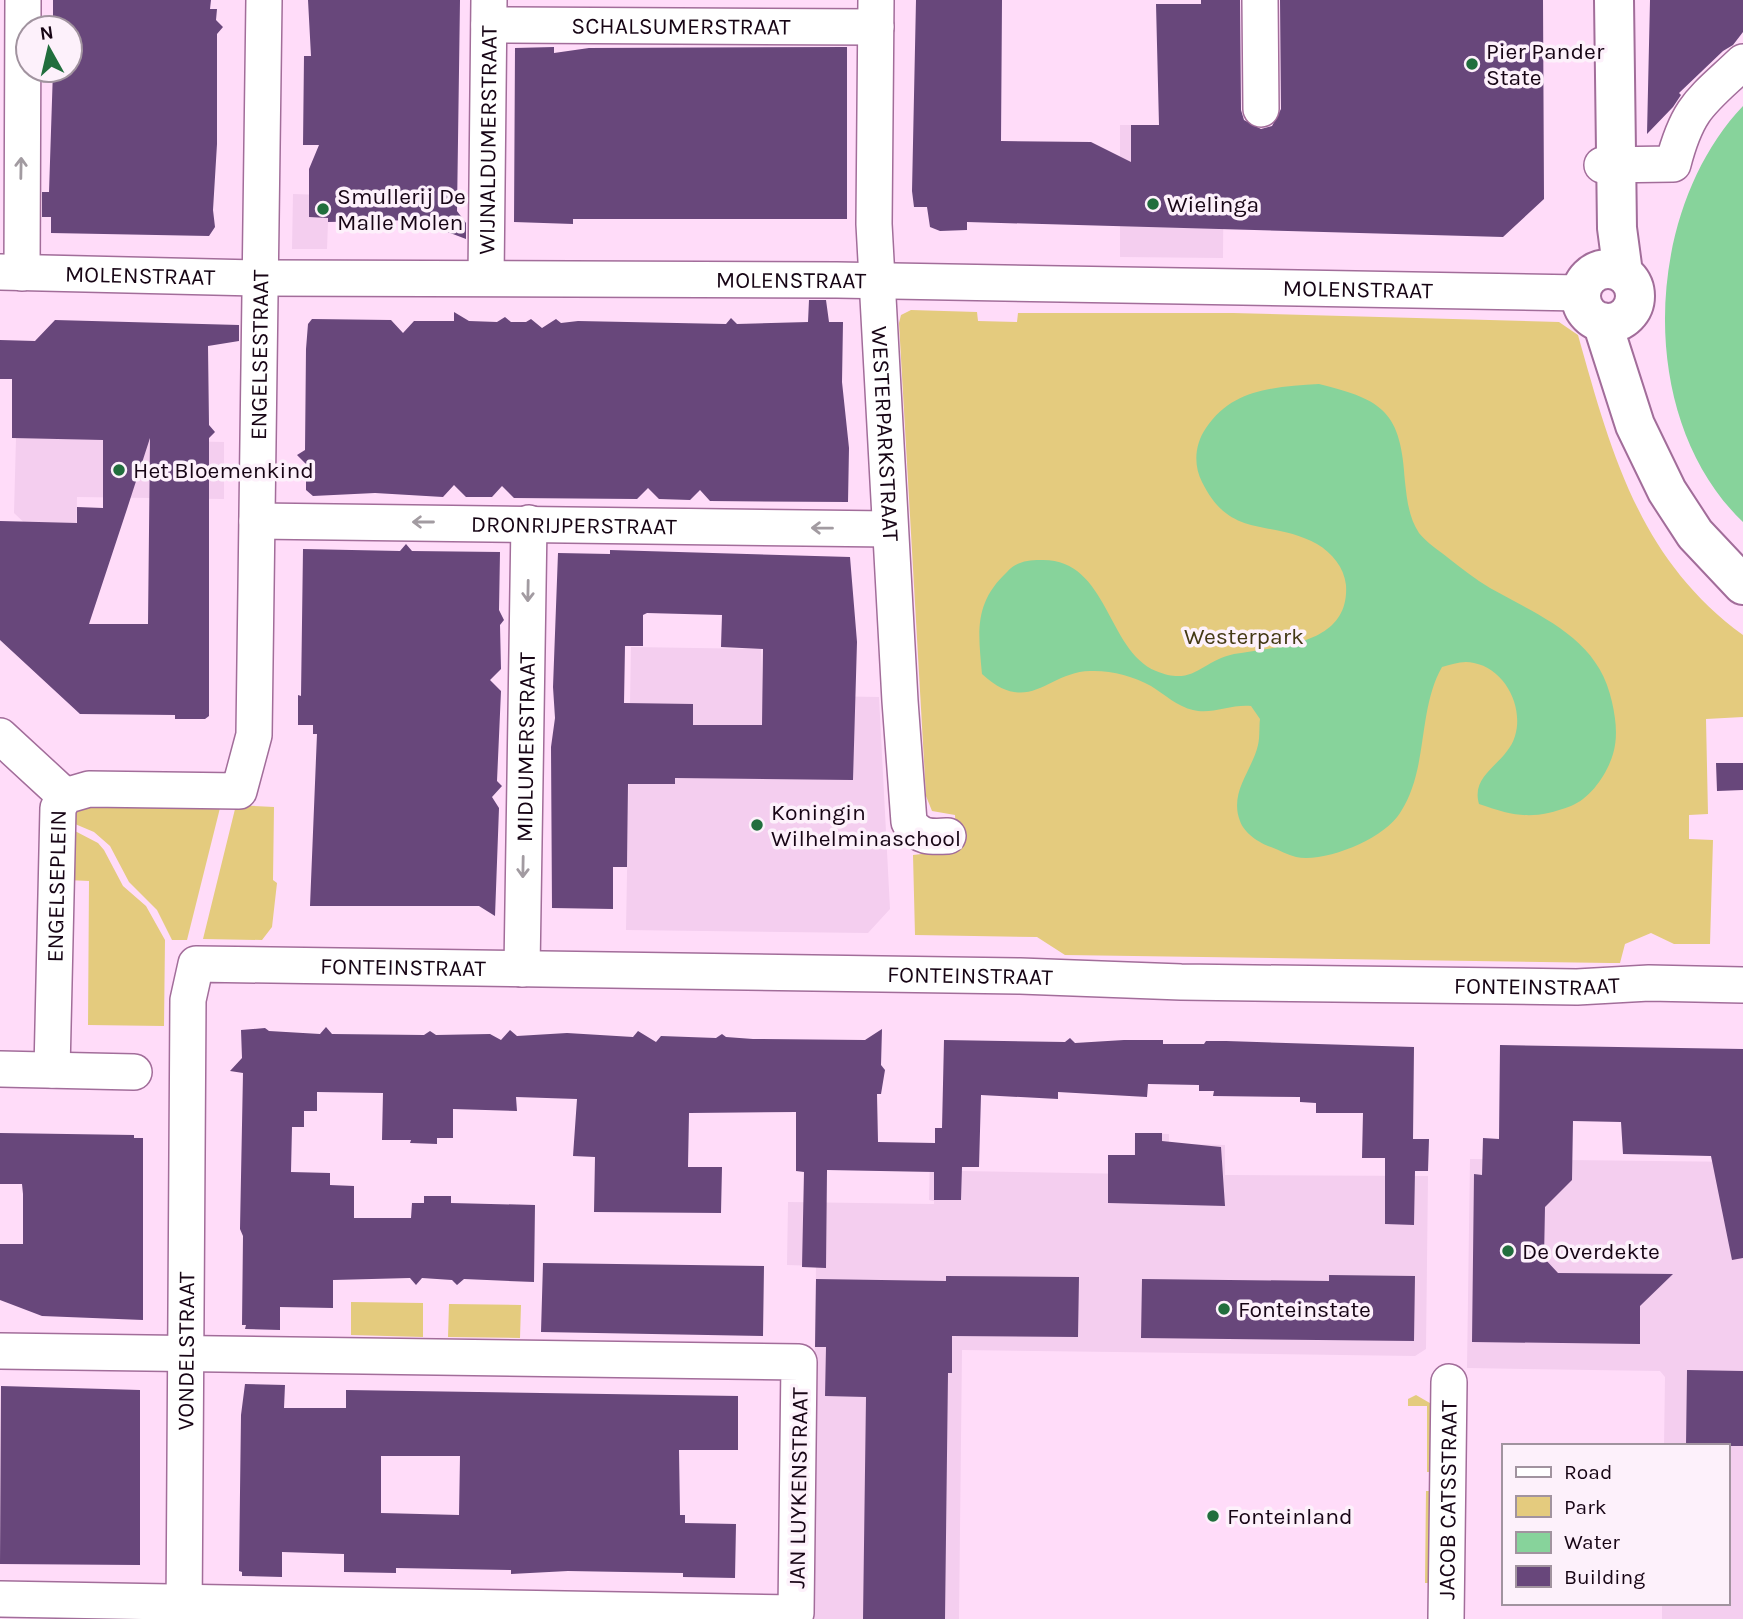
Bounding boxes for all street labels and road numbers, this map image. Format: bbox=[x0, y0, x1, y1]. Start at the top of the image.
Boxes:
street label: SCHALSUMERSTRAAT bbox=[571, 12, 791, 41]
street label: WIJNALDUMERSTRAAT bbox=[473, 25, 503, 255]
street label: MOLENSTRAAT bbox=[65, 260, 216, 291]
street label: MOLENSTRAAT bbox=[716, 267, 867, 295]
street label: ENGELSESTRAAT bbox=[245, 269, 274, 440]
street label: MOLENSTRAAT bbox=[1282, 275, 1434, 304]
street label: WESTERPARKSTRAAT bbox=[866, 325, 904, 543]
street label: DRONRIJPERSTRAAT bbox=[471, 511, 678, 540]
street label: MIDLUMERSTRAAT bbox=[511, 651, 541, 842]
street label: ENGELSEPLEIN bbox=[41, 809, 72, 963]
street label: FONTEINSTRAAT bbox=[320, 953, 487, 982]
street label: FONTEINSTRAAT bbox=[887, 961, 1054, 991]
street label: FONTEINSTRAAT bbox=[1454, 972, 1621, 1001]
street label: VONDELSTRAAT bbox=[172, 1271, 200, 1430]
street label: JAN LUYKENSTRAAT bbox=[783, 1387, 814, 1589]
street label: JACOB CATSSTRAAT bbox=[1433, 1400, 1463, 1600]

